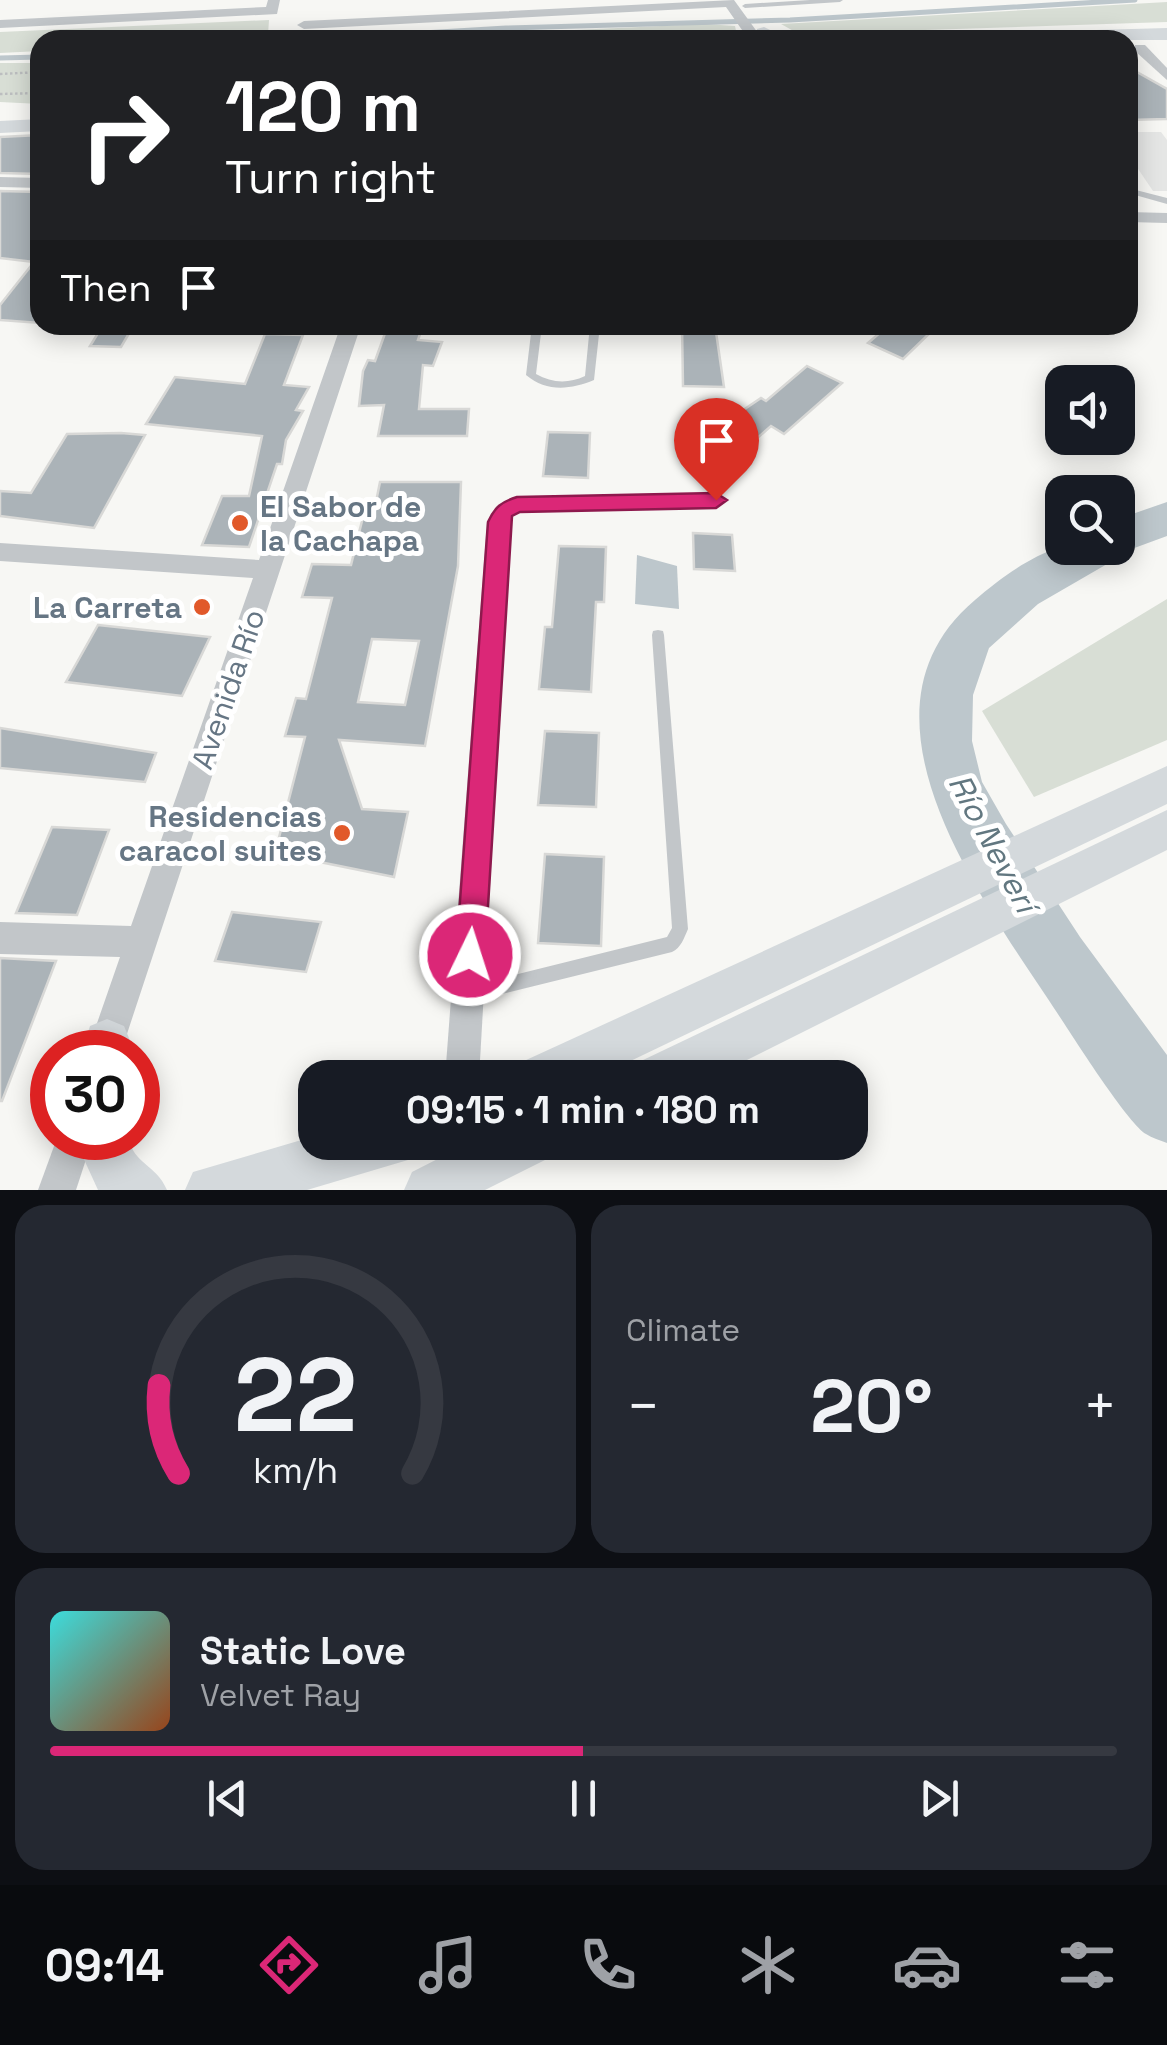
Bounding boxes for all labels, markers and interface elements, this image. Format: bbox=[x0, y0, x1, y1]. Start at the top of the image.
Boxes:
text: 120 m bbox=[225, 62, 421, 151]
icon: right bbox=[60, 70, 190, 200]
text: Turn right bbox=[225, 149, 436, 206]
icon: arrive bbox=[171, 260, 226, 315]
text: Then bbox=[60, 264, 151, 312]
map controls bbox=[1045, 365, 1135, 565]
button: sound bbox=[1045, 365, 1135, 455]
pin bbox=[674, 398, 759, 501]
icon: arrive bbox=[689, 413, 744, 468]
button: search bbox=[1045, 475, 1135, 565]
place label: El Sabor de la Cachapa bbox=[260, 487, 421, 560]
marker: El Sabor de la Cachapa bbox=[229, 512, 251, 534]
place label: La Carreta bbox=[33, 588, 182, 627]
marker: La Carreta bbox=[191, 596, 213, 618]
street label: Avenida Río bbox=[182, 604, 274, 774]
water label: Río Neverí bbox=[940, 767, 1049, 924]
place label: Residencias caracol suites bbox=[119, 797, 322, 870]
marker: Residencias caracol suites bbox=[331, 822, 353, 844]
position arrow bbox=[418, 903, 522, 1007]
speed limit sign: 30 bbox=[30, 1030, 160, 1160]
text: 09:15 · 1 min · 180 m bbox=[406, 1086, 760, 1134]
text: Climate bbox=[626, 1310, 740, 1350]
text: 22 bbox=[234, 1329, 357, 1461]
text: 20° bbox=[810, 1358, 933, 1454]
text: − bbox=[626, 1371, 660, 1441]
text: + bbox=[1083, 1371, 1117, 1441]
text: km/h bbox=[253, 1448, 338, 1493]
text: Static Love bbox=[200, 1627, 406, 1675]
text: Velvet Ray bbox=[200, 1675, 361, 1715]
icon: previous bbox=[200, 1771, 255, 1826]
icon: pause bbox=[556, 1771, 611, 1826]
icon: next bbox=[912, 1771, 967, 1826]
icon: directions bbox=[254, 1930, 324, 2000]
icon: music bbox=[413, 1930, 483, 2000]
icon: phone bbox=[573, 1930, 643, 2000]
icon: climate bbox=[733, 1930, 803, 2000]
icon: car bbox=[892, 1930, 962, 2000]
icon: filters bbox=[1052, 1930, 1122, 2000]
text: 09:14 bbox=[45, 1937, 164, 1994]

